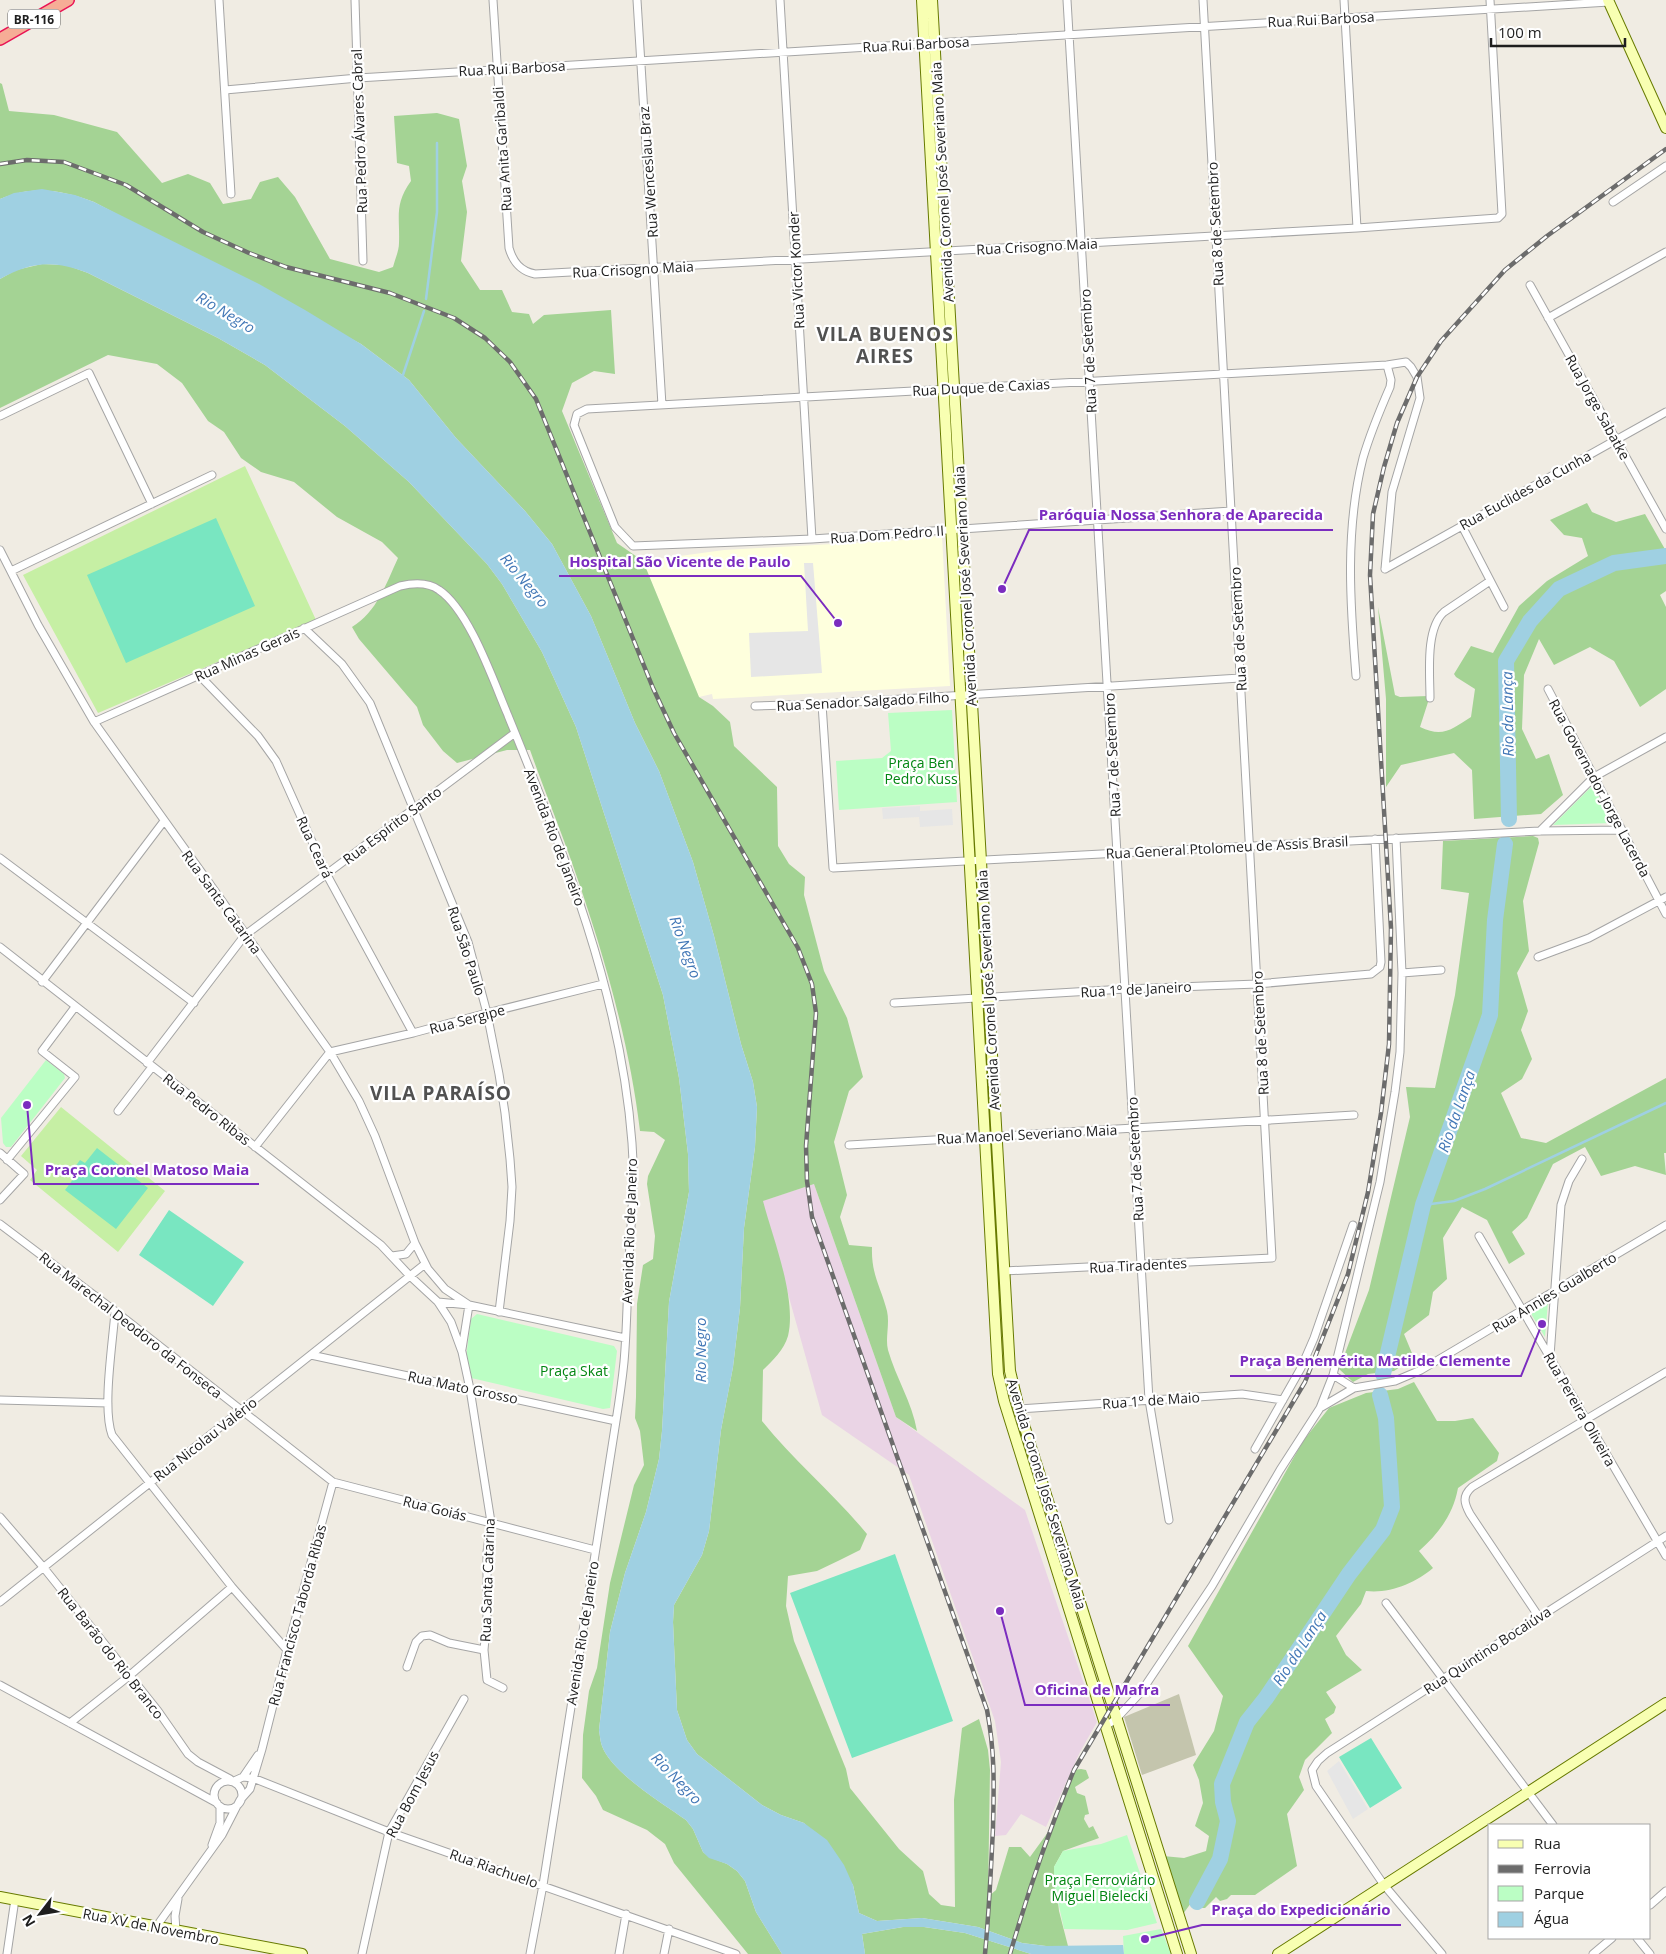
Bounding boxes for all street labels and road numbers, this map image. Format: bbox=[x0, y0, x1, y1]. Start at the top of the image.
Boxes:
street label: Rua Rui Barbosa bbox=[1267, 7, 1375, 31]
road number: BR-116 bbox=[8, 10, 60, 28]
street label: Rua Rui Barbosa bbox=[862, 32, 970, 56]
street label: Rua Pedro Álvares Cabral bbox=[347, 48, 371, 214]
street label: Rua Rui Barbosa bbox=[458, 56, 566, 80]
street label: Avenida Coronel José Severiano Maia bbox=[926, 61, 958, 303]
street label: Rua Anita Garibaldi bbox=[488, 86, 516, 212]
street label: Rua Wenceslau Braz bbox=[634, 105, 662, 238]
street label: Rua 8 de Setembro bbox=[1202, 161, 1228, 287]
street label: Rua Victor Konder bbox=[783, 210, 809, 329]
street label: Rua Crisogno Maia bbox=[976, 233, 1098, 259]
street label: Rua Crisogno Maia bbox=[572, 256, 694, 282]
street label: Rua 7 de Setembro bbox=[1075, 288, 1101, 414]
street label: Rua Jorge Sabatke bbox=[1561, 351, 1635, 463]
street label: Rua Duque de Caxias bbox=[912, 374, 1051, 400]
street label: Rua Euclides da Cunha bbox=[1456, 446, 1594, 534]
street label: Avenida Coronel José Severiano Maia bbox=[949, 465, 981, 707]
street label: Rua Dom Pedro II bbox=[829, 521, 945, 547]
street label: Rua 8 de Setembro bbox=[1225, 566, 1251, 692]
street label: Rua Minas Gerais bbox=[191, 622, 303, 686]
street label: Rua Senador Salgado Filho bbox=[776, 687, 950, 715]
street label: Rua 7 de Setembro bbox=[1099, 692, 1125, 818]
street label: Rua Governador Jorge Lacerda bbox=[1545, 696, 1655, 880]
street label: Avenida Rio de Janeiro bbox=[520, 766, 590, 908]
street label: Rua Espírito Santo bbox=[339, 782, 445, 868]
street label: Rua Ceará bbox=[292, 813, 338, 881]
street label: Rua General Ptolomeu de Assis Brasil bbox=[1105, 831, 1349, 863]
street label: Rua Santa Catarina bbox=[178, 846, 266, 958]
street label: Avenida Coronel José Severiano Maia bbox=[972, 869, 1004, 1111]
street label: Rua São Paulo bbox=[444, 904, 490, 998]
street label: Rua 8 de Setembro bbox=[1247, 970, 1273, 1096]
street label: Rua 1º de Janeiro bbox=[1080, 977, 1192, 1001]
street label: Rua Sergipe bbox=[427, 1000, 507, 1038]
street label: Rua Pedro Ribas bbox=[159, 1069, 255, 1149]
street label: Rua 7 de Setembro bbox=[1122, 1096, 1148, 1222]
street label: Rua Manoel Severiano Maia bbox=[936, 1120, 1118, 1148]
street label: Avenida Rio de Janeiro bbox=[617, 1158, 641, 1304]
street label: Rua Annies Gualberto bbox=[1488, 1247, 1620, 1337]
street label: Rua Marechal Deodoro da Fonseca bbox=[36, 1248, 226, 1402]
street label: Rua Tiradentes bbox=[1089, 1253, 1188, 1277]
street label: Rua Pereira Oliveira bbox=[1540, 1348, 1620, 1470]
street label: Rua Mato Grosso bbox=[406, 1366, 520, 1408]
street label: Avenida Coronel José Severiano Maia bbox=[1003, 1376, 1091, 1612]
street label: Rua 1º de Maio bbox=[1102, 1387, 1200, 1413]
street label: Rua Nicolau Valério bbox=[149, 1393, 261, 1485]
street label: Rua Goiás bbox=[401, 1491, 469, 1525]
street label: Rua Santa Catarina bbox=[475, 1518, 499, 1642]
street label: Rua Francisco Taborda Ribas bbox=[264, 1522, 330, 1708]
street label: Avenida Rio de Janeiro bbox=[561, 1560, 603, 1706]
street label: Rua Barão do Rio Branco bbox=[54, 1583, 168, 1723]
street label: Rua Quintino Bocaiúva bbox=[1420, 1602, 1554, 1698]
street label: Rua Bom Jesus bbox=[381, 1747, 443, 1841]
street label: Rua Riachuelo bbox=[447, 1844, 541, 1892]
street label: Rua XV de Novembro bbox=[81, 1903, 221, 1949]

